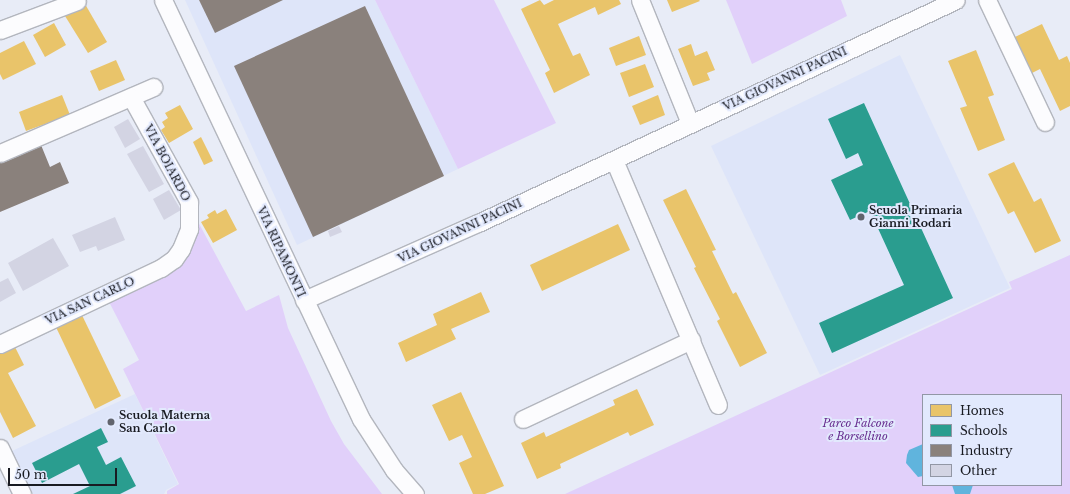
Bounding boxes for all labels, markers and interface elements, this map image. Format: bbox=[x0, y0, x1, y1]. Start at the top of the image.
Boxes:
street label: VIA GIOVANNI PACINI bbox=[721, 44, 849, 114]
street label: VIA BOIARDO bbox=[141, 122, 193, 204]
street label: VIA GIOVANNI PACINI bbox=[396, 196, 524, 266]
street label: VIA RIPAMONTI bbox=[254, 204, 308, 300]
place label: Scuola Primaria Gianni Rodari bbox=[869, 204, 962, 230]
marker: Scuola Primaria Gianni Rodari bbox=[856, 212, 866, 222]
street label: VIA SAN CARLO bbox=[43, 274, 137, 328]
legend bbox=[922, 394, 1062, 486]
text: Homes bbox=[960, 403, 1004, 418]
place label: Scuola Materna San Carlo bbox=[119, 409, 210, 435]
marker: Scuola Materna San Carlo bbox=[106, 417, 116, 427]
park label: Parco Falcone e Borsellino bbox=[822, 417, 894, 443]
text: Schools bbox=[960, 423, 1007, 438]
text: Industry bbox=[960, 443, 1013, 458]
scale bar bbox=[10, 460, 119, 486]
text: Other bbox=[960, 463, 997, 478]
text: 50 m bbox=[15, 467, 47, 482]

